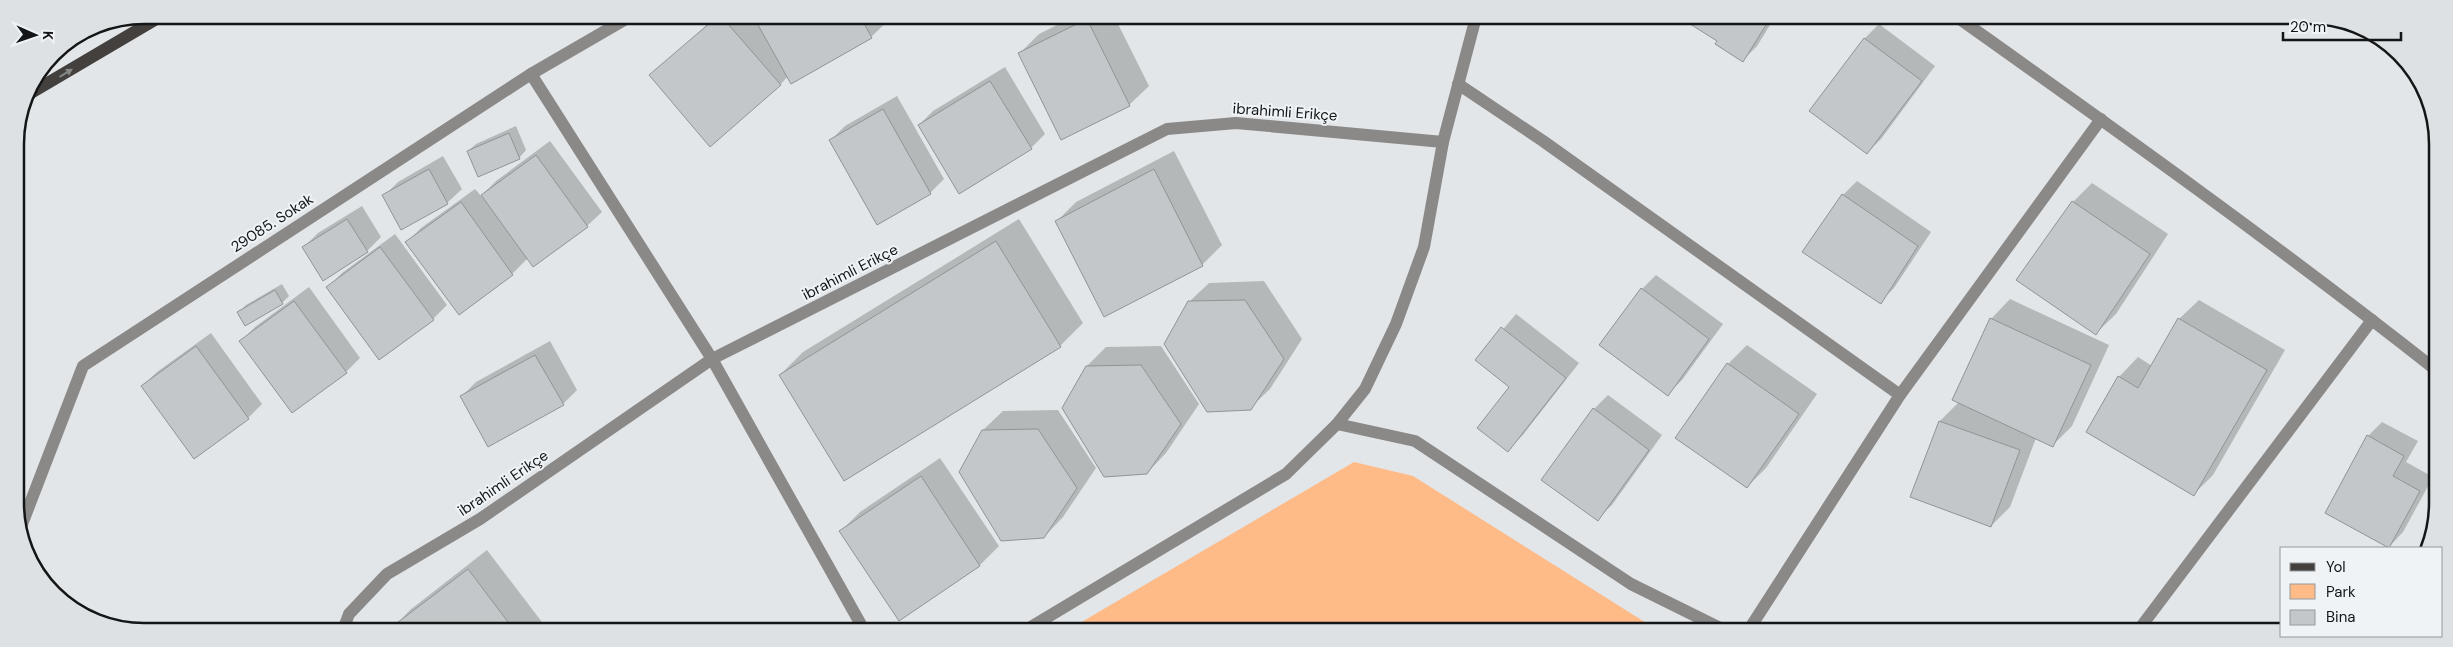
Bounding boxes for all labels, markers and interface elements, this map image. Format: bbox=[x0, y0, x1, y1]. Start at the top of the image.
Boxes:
north arrow bbox=[10, 10, 60, 60]
scale bar bbox=[2283, 10, 2400, 42]
text: 20 m bbox=[2290, 17, 2326, 37]
text: K bbox=[39, 31, 57, 40]
one-way arrow bbox=[60, 68, 73, 77]
street label: ibrahimli Erikçe bbox=[1232, 98, 1338, 126]
street label: 29085. Sokak bbox=[227, 189, 317, 257]
street label: ibrahimli Erikçe bbox=[799, 239, 901, 305]
street label: ibrahimli Erikçe bbox=[454, 445, 552, 521]
legend bbox=[2280, 547, 2443, 637]
text: Yol bbox=[2326, 557, 2346, 577]
text: Park bbox=[2326, 582, 2356, 602]
text: Bina bbox=[2326, 607, 2355, 627]

